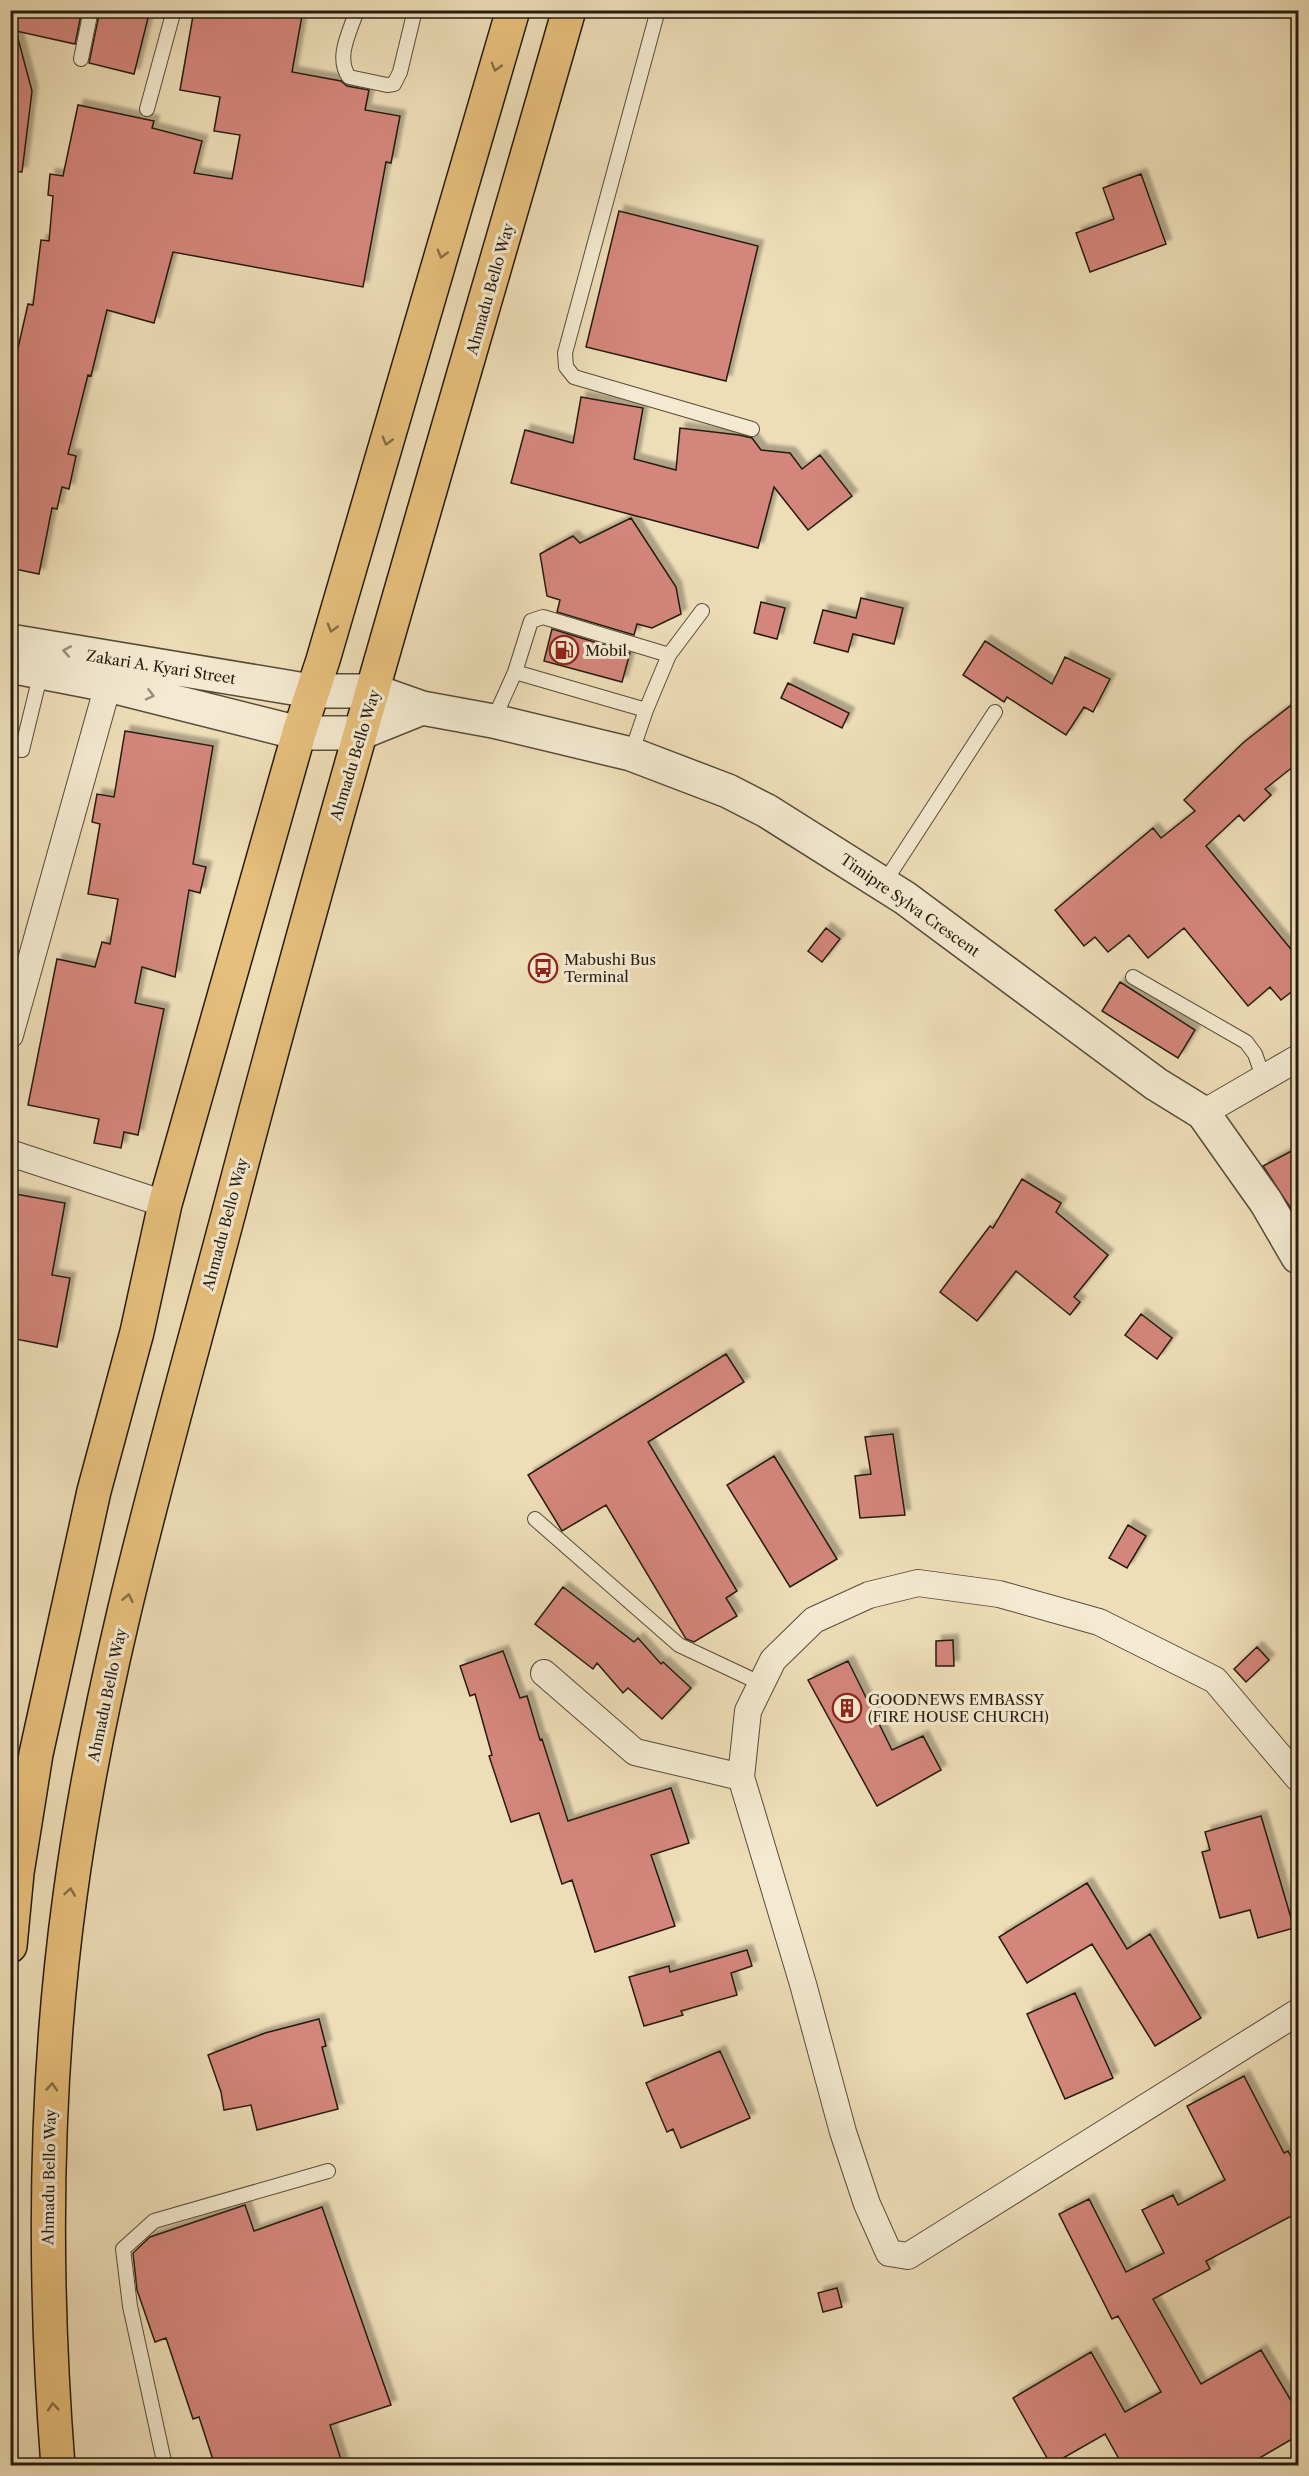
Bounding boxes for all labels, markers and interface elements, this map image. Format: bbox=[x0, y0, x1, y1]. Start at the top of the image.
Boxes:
one-way arrow bbox=[491, 61, 503, 72]
street label: Ahmadu Bello Way bbox=[462, 220, 518, 358]
one-way arrow bbox=[437, 248, 449, 259]
one-way arrow bbox=[382, 435, 394, 446]
one-way arrow bbox=[327, 622, 339, 633]
fuel station icon: Mobil bbox=[548, 634, 580, 666]
place label: Mobil bbox=[585, 641, 628, 660]
one-way arrow bbox=[62, 645, 72, 658]
street label: Zakari A. Kyari Street bbox=[85, 646, 238, 688]
street label: Ahmadu Bello Way bbox=[326, 687, 384, 824]
one-way arrow bbox=[145, 688, 155, 701]
street label: Timipre Sylva Crescent bbox=[836, 850, 984, 961]
place label: Mabushi Bus Terminal bbox=[564, 950, 656, 986]
bus stop icon: Mabushi Bus Terminal bbox=[527, 952, 559, 984]
street label: Ahmadu Bello Way bbox=[198, 1155, 252, 1293]
one-way arrow bbox=[120, 1593, 133, 1603]
street label: Ahmadu Bello Way bbox=[83, 1626, 131, 1765]
place label: GOODNEWS EMBASSY (FIRE HOUSE CHURCH) bbox=[868, 1690, 1049, 1726]
building icon: GOODNEWS EMBASSY (FIRE HOUSE CHURCH) bbox=[831, 1692, 863, 1724]
one-way arrow bbox=[64, 1888, 76, 1897]
one-way arrow bbox=[45, 2082, 58, 2091]
street label: Ahmadu Bello Way bbox=[38, 2108, 60, 2246]
one-way arrow bbox=[47, 2403, 60, 2412]

